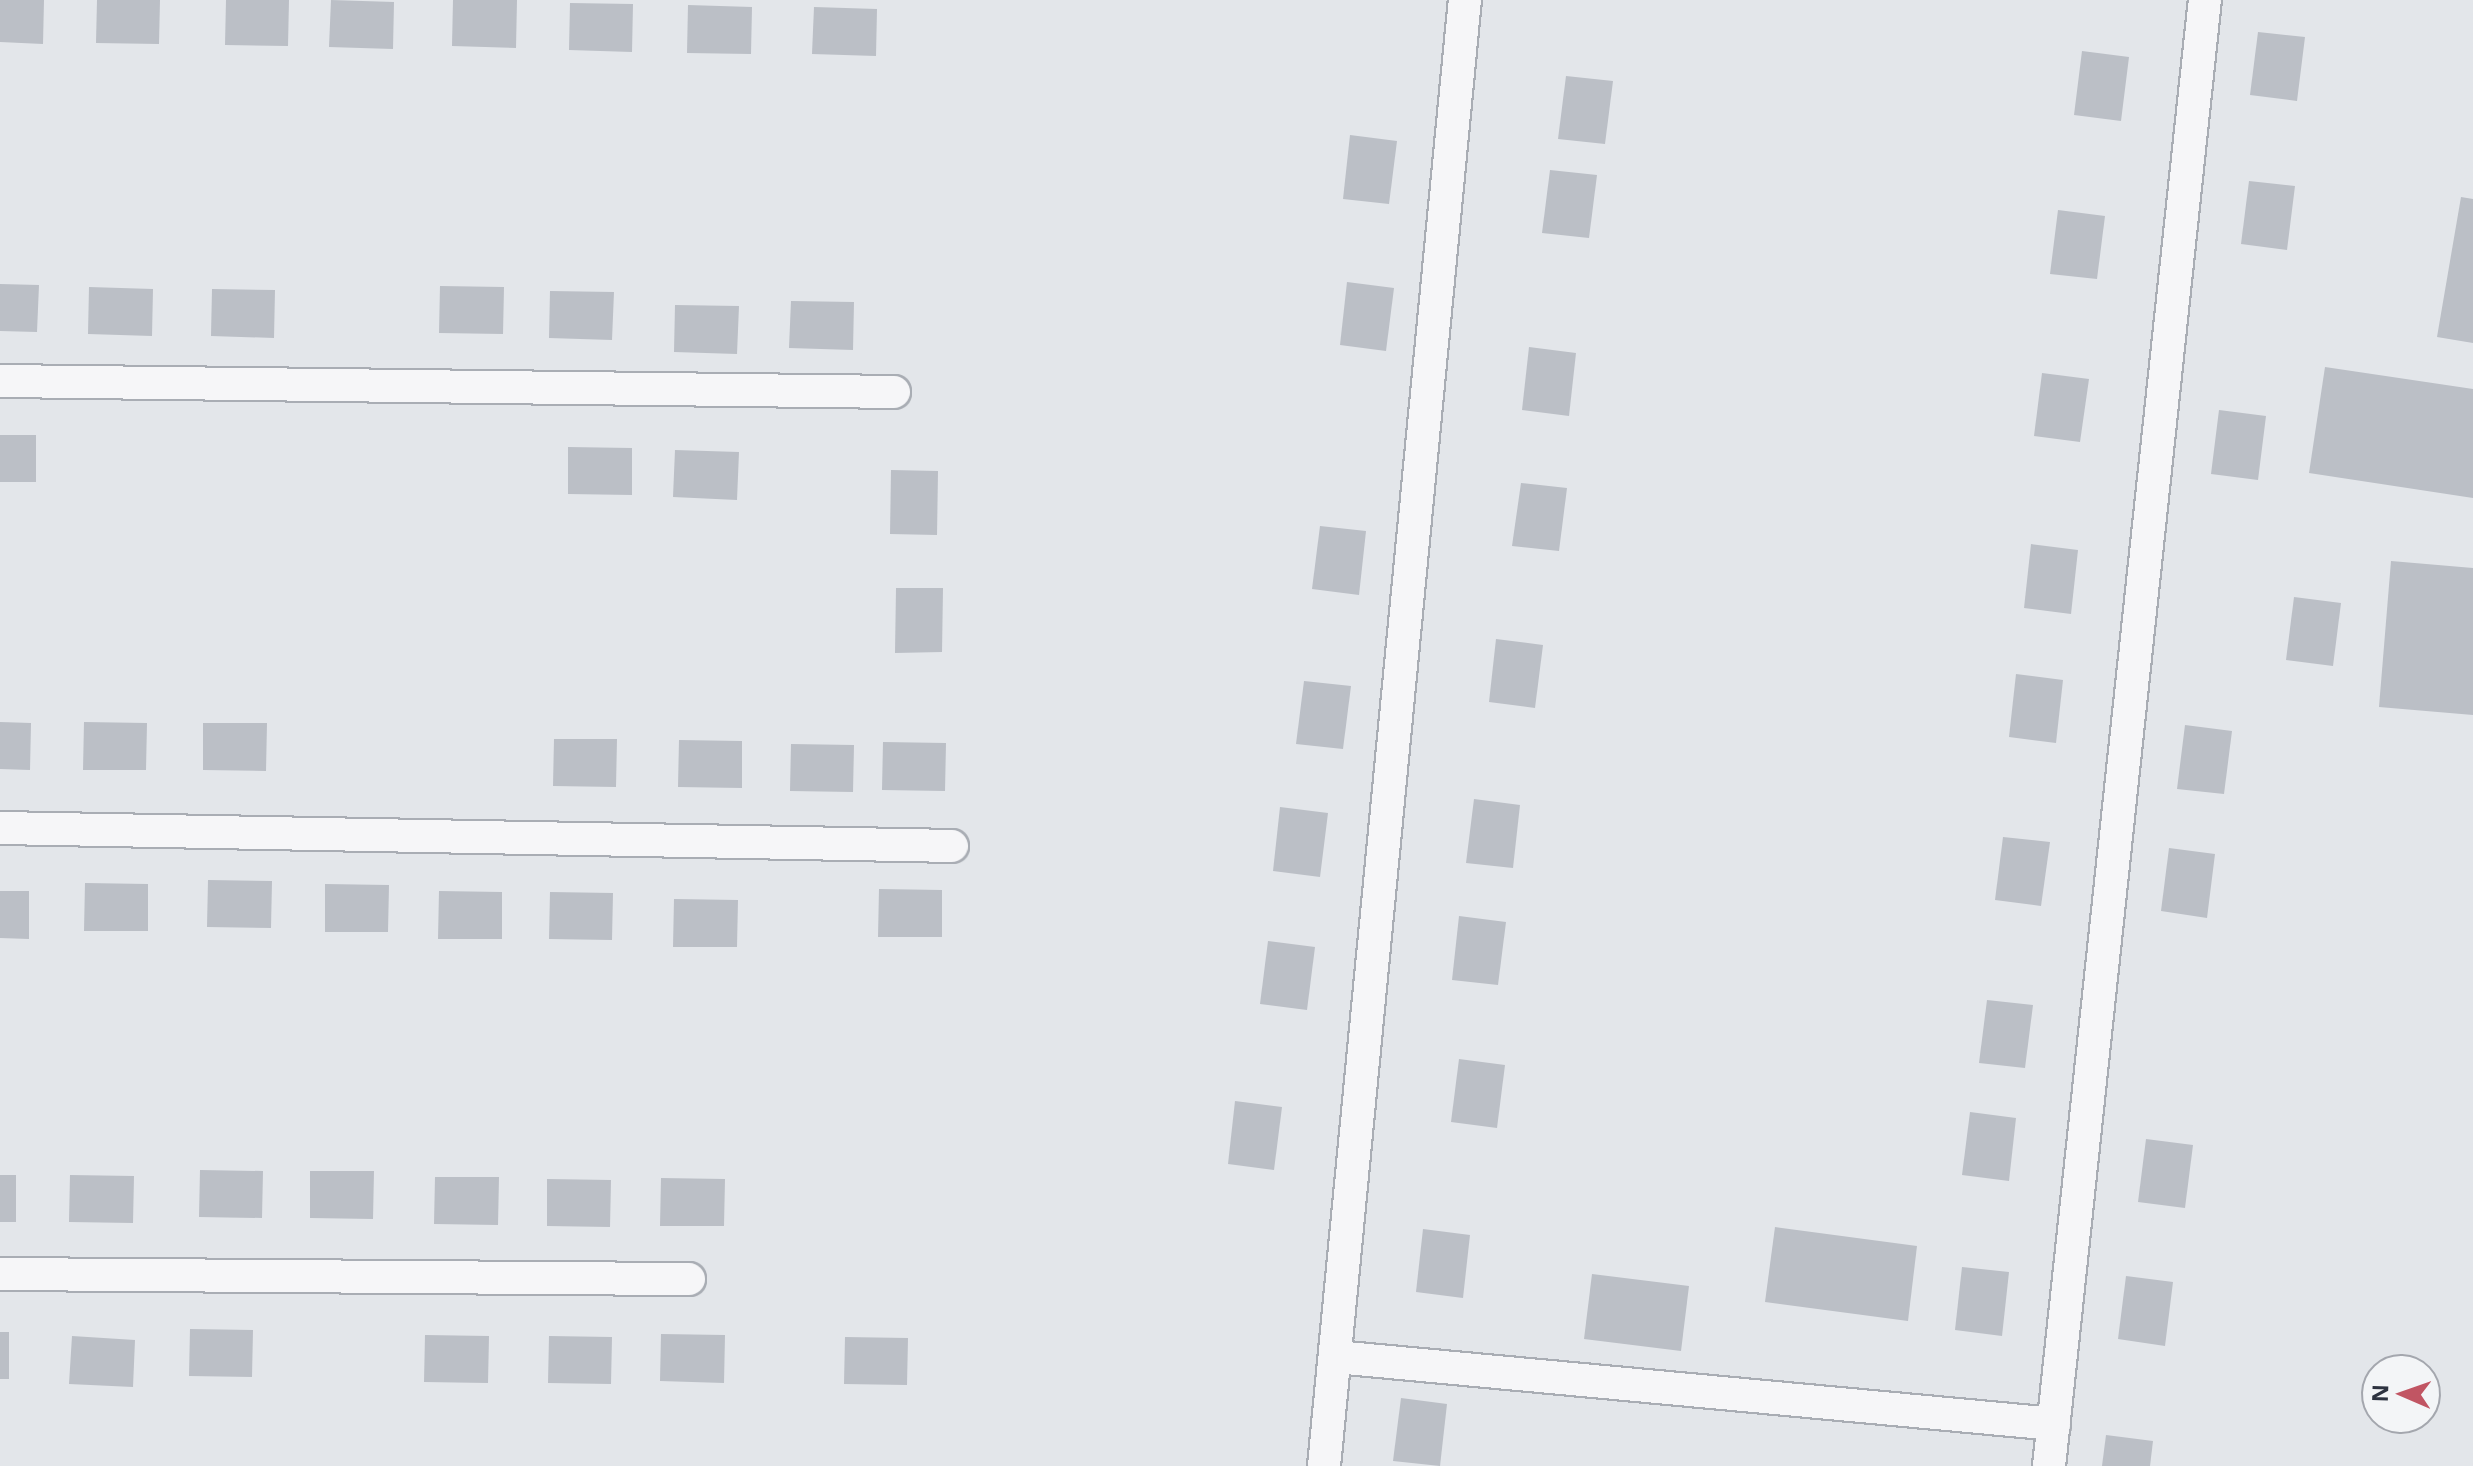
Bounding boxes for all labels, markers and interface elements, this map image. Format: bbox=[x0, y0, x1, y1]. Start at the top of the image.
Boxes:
north arrow bbox=[2361, 1354, 2441, 1434]
text: N bbox=[2364, 1384, 2394, 1403]

